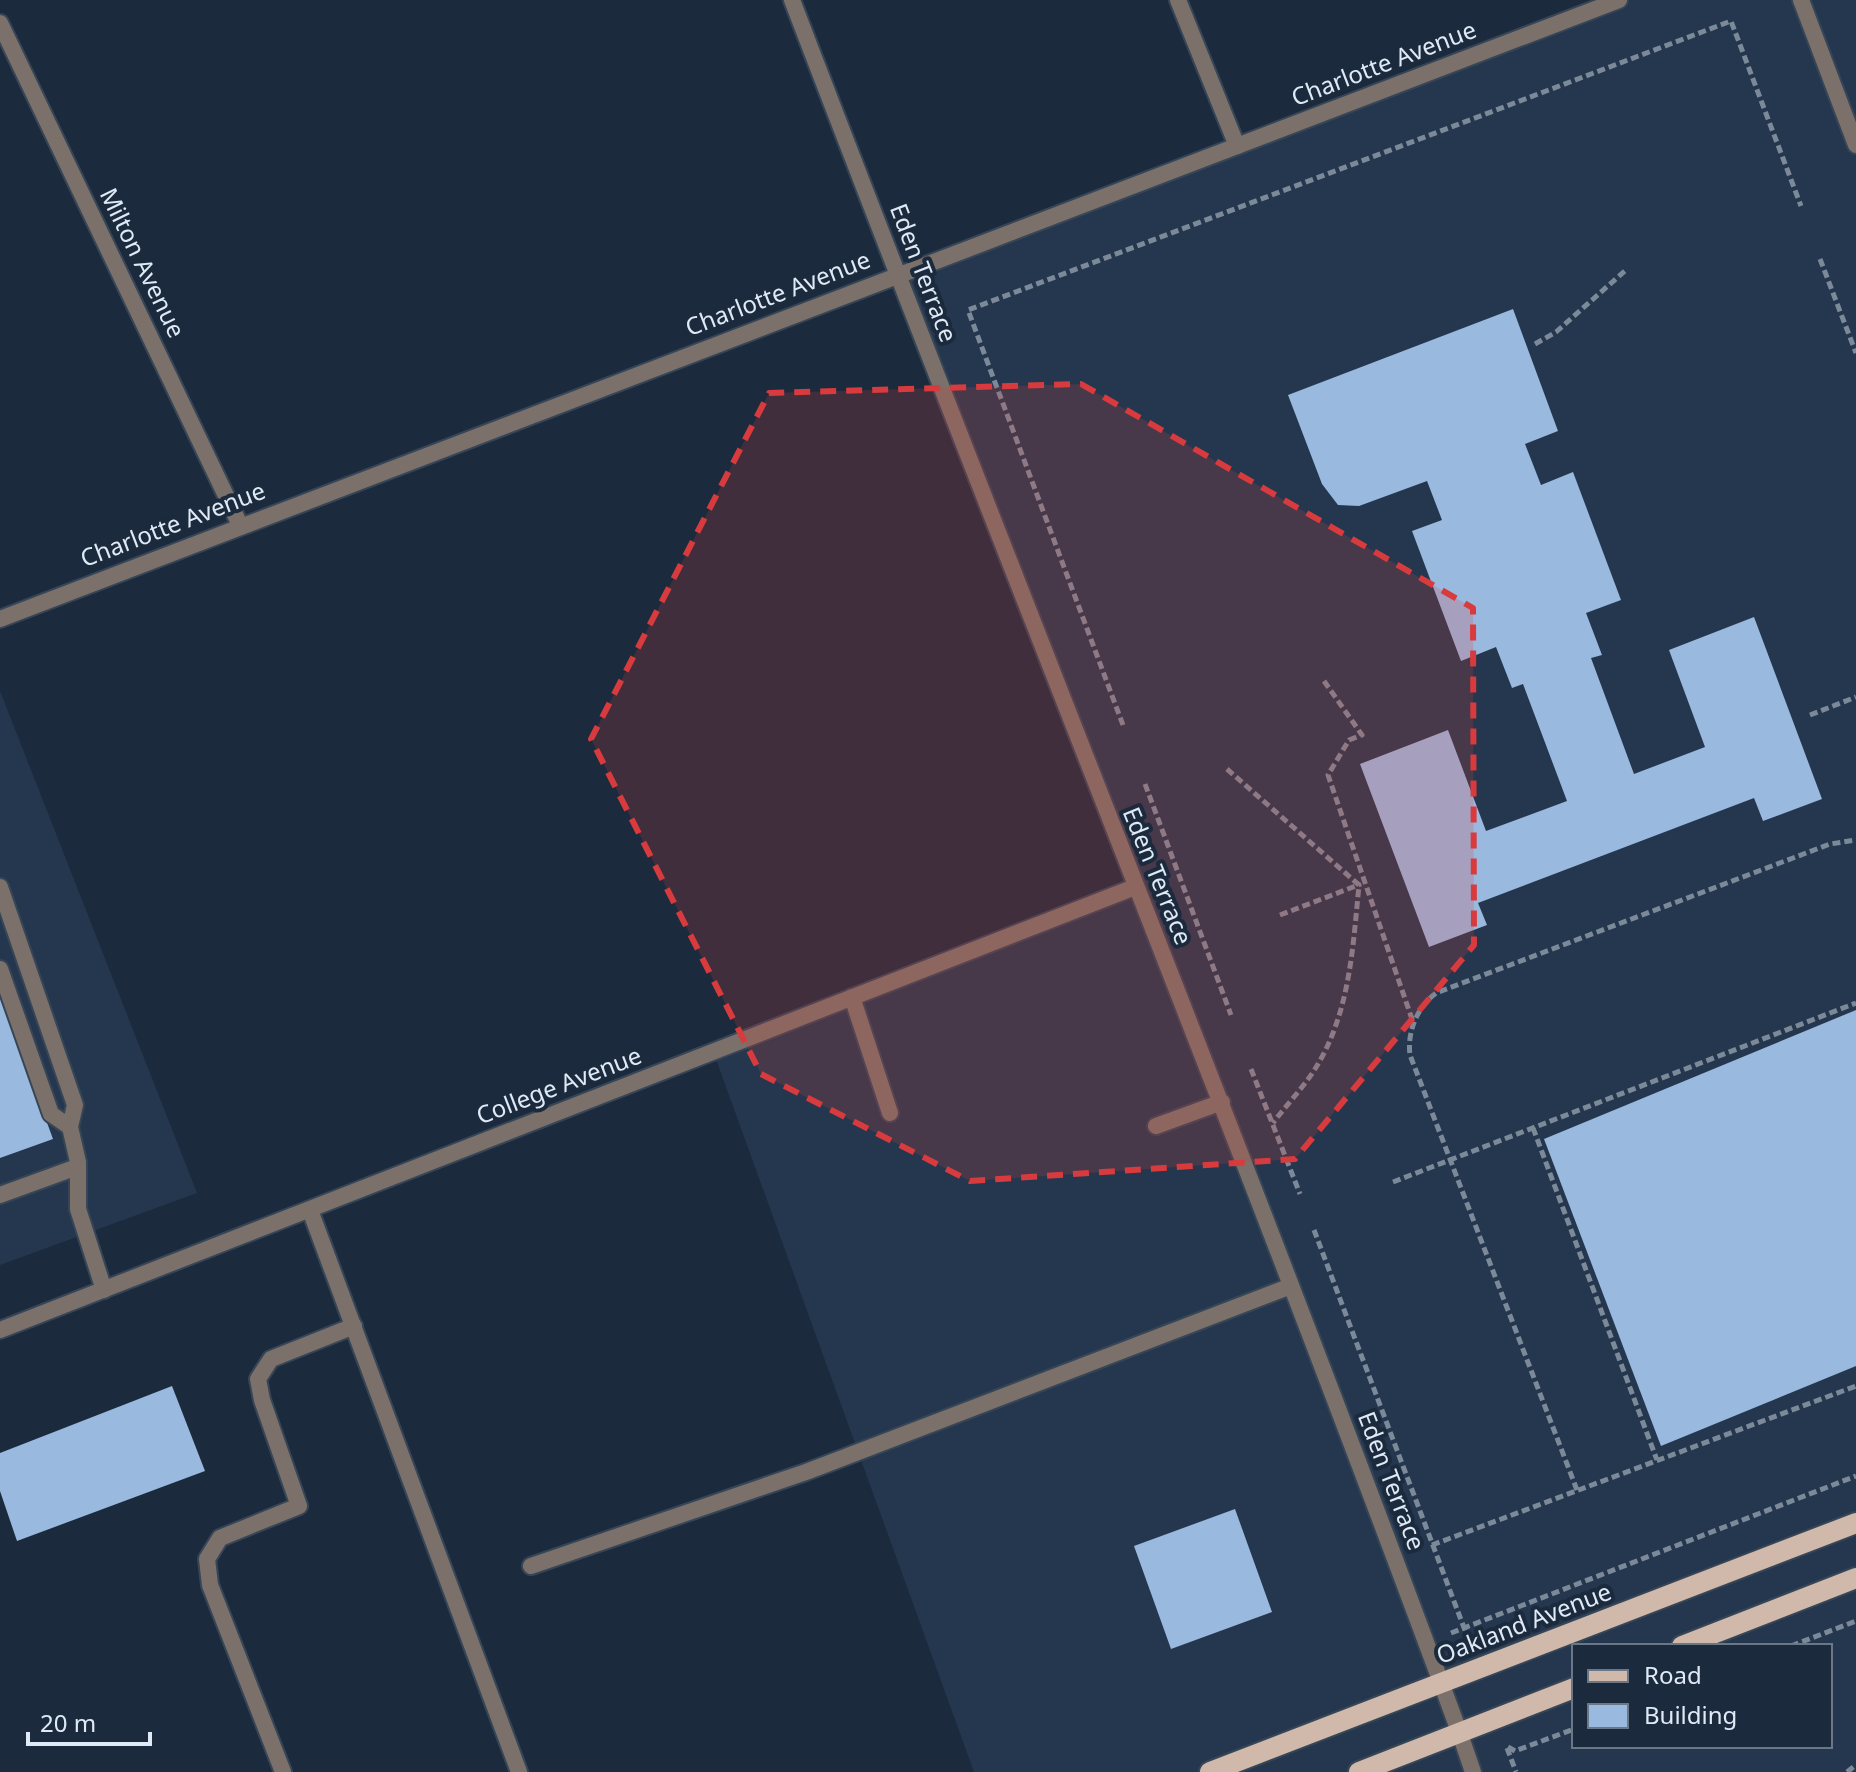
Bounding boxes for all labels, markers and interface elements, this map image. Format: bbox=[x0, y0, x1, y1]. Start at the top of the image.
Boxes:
street label: Charlotte Avenue bbox=[1286, 12, 1481, 113]
street label: Milton Avenue bbox=[93, 182, 194, 343]
street label: Eden Terrace bbox=[883, 199, 966, 346]
street label: Charlotte Avenue bbox=[680, 242, 875, 343]
street label: Charlotte Avenue bbox=[75, 473, 270, 574]
street label: Eden Terrace bbox=[1116, 802, 1201, 949]
street label: College Avenue bbox=[471, 1038, 646, 1131]
street label: Eden Terrace bbox=[1351, 1407, 1434, 1554]
street label: Oakland Avenue bbox=[1431, 1574, 1616, 1671]
legend bbox=[1572, 1644, 1832, 1748]
text: Road bbox=[1644, 1658, 1702, 1691]
scale bar bbox=[28, 1696, 150, 1746]
text: Building bbox=[1644, 1698, 1737, 1731]
text: 20 m bbox=[40, 1706, 96, 1739]

